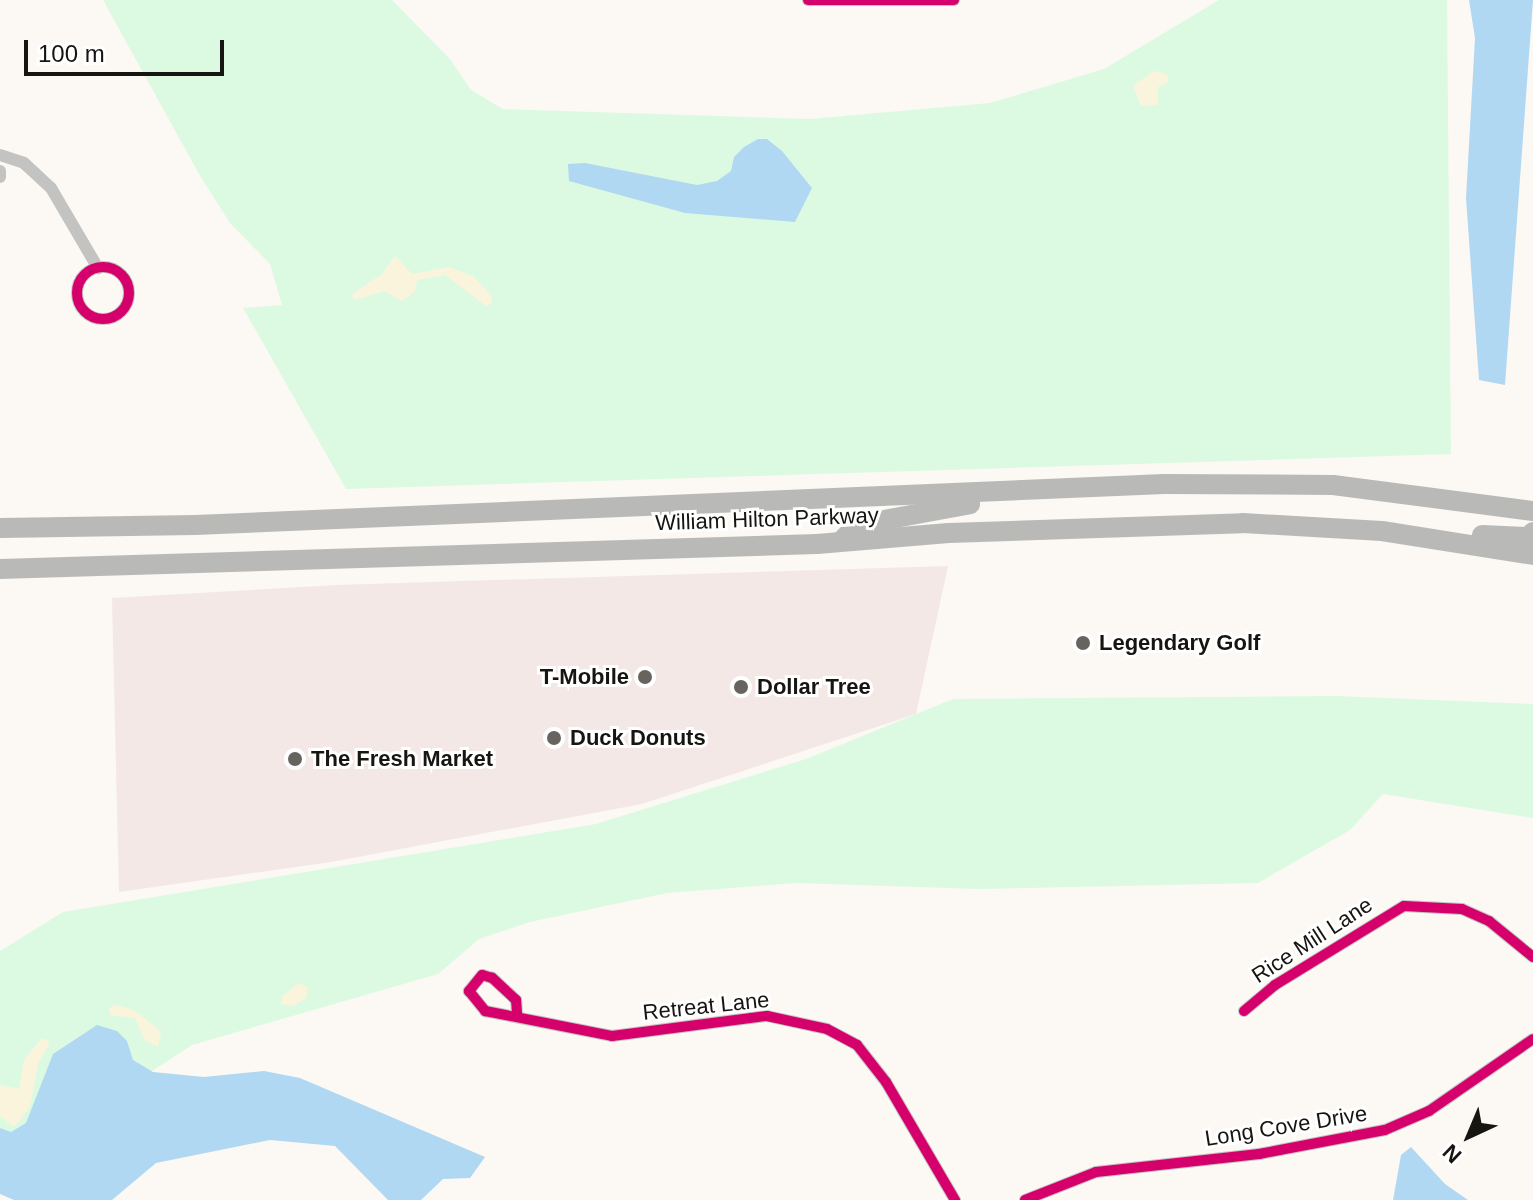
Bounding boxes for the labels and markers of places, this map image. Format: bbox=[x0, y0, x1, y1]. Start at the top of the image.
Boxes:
place label: Legendary Golf bbox=[1099, 630, 1260, 656]
marker: Legendary Golf bbox=[1074, 634, 1092, 652]
place label: T-Mobile bbox=[540, 664, 629, 690]
marker: T-Mobile bbox=[636, 668, 654, 686]
place label: Dollar Tree bbox=[757, 674, 871, 700]
marker: Dollar Tree bbox=[732, 678, 750, 696]
place label: Duck Donuts bbox=[570, 725, 706, 751]
marker: Duck Donuts bbox=[545, 729, 563, 747]
place label: The Fresh Market bbox=[311, 746, 493, 772]
marker: The Fresh Market bbox=[286, 750, 304, 768]

